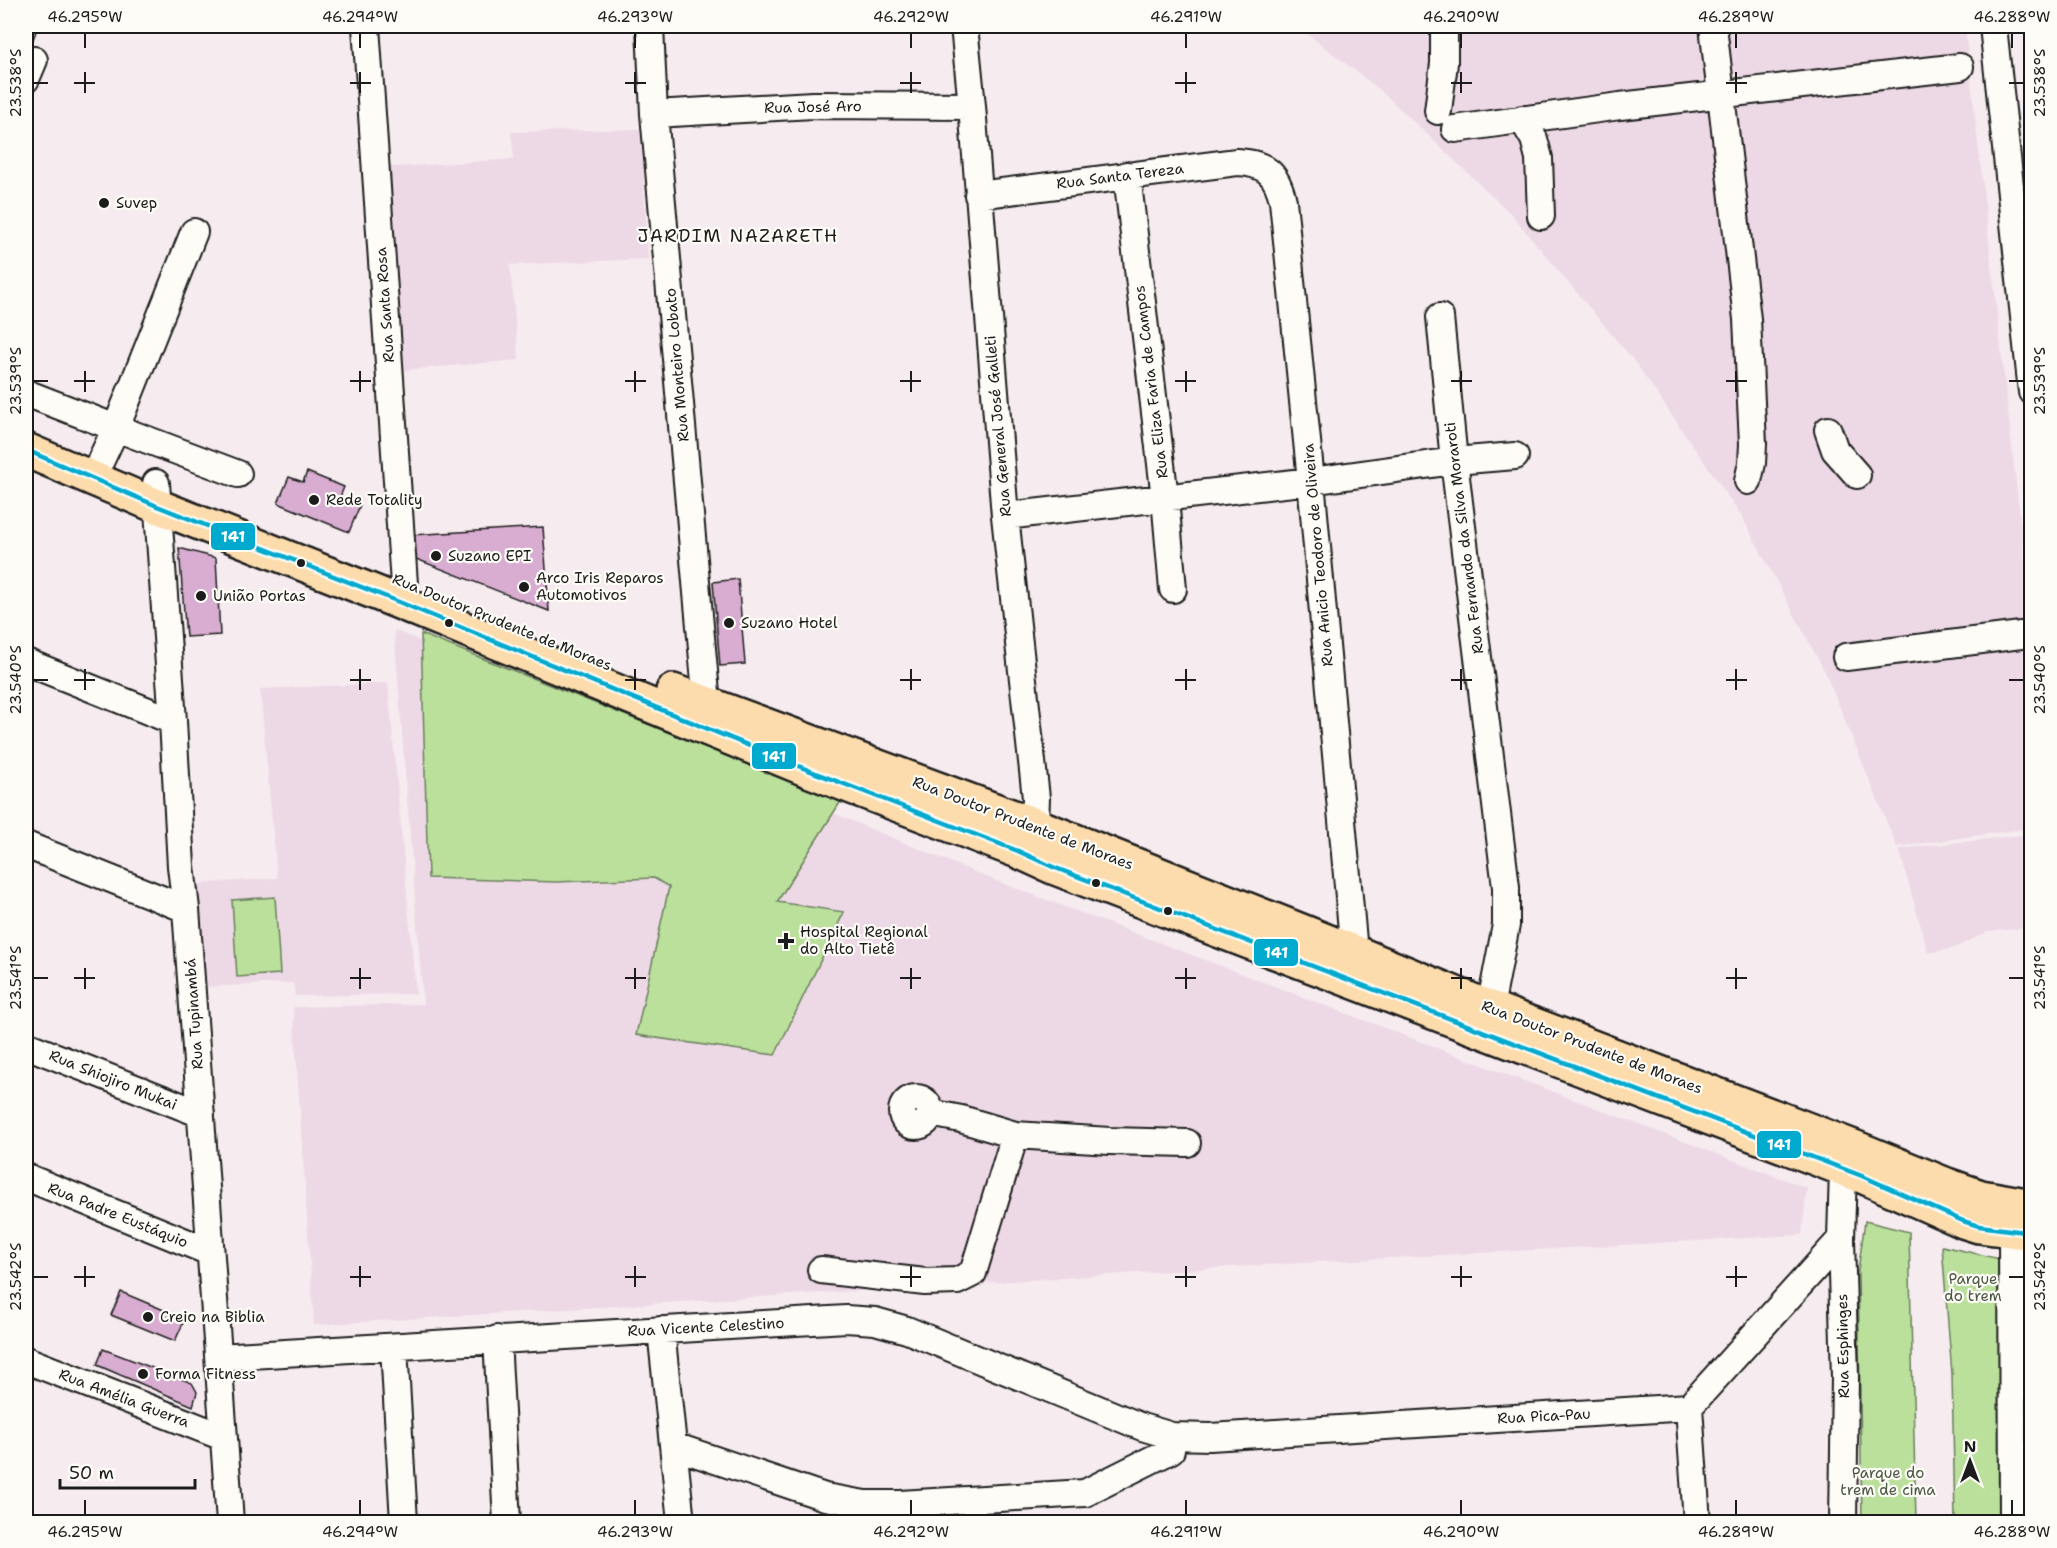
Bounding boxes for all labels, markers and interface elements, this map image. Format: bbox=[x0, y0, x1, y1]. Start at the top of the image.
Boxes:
text: 46.295°W bbox=[47, 7, 123, 27]
text: 46.294°W bbox=[322, 7, 398, 27]
text: 46.293°W bbox=[597, 7, 673, 27]
text: 46.292°W bbox=[873, 7, 949, 27]
text: 46.291°W bbox=[1150, 7, 1222, 27]
text: 46.290°W bbox=[1423, 7, 1499, 27]
text: 46.289°W bbox=[1698, 7, 1774, 27]
text: 46.288°W bbox=[1974, 7, 2050, 27]
text: 23.538°S bbox=[6, 49, 26, 117]
text: 23.538°S bbox=[2030, 49, 2050, 117]
street label: Rua José Aro bbox=[764, 96, 862, 118]
street label: Rua Santa Tereza bbox=[1055, 158, 1185, 194]
place label: Suvep bbox=[116, 193, 157, 213]
marker: Suvep bbox=[97, 196, 111, 210]
district label: JARDIM NAZARETH bbox=[637, 224, 839, 248]
street label: Rua Santa Rosa bbox=[371, 246, 399, 363]
street label: Rua Eliza Faria de Campos bbox=[1129, 284, 1173, 480]
street label: Rua Monteiro Lobato bbox=[660, 287, 694, 443]
street label: Rua General José Galleti bbox=[980, 335, 1016, 517]
text: 23.539°S bbox=[6, 347, 26, 415]
text: 23.539°S bbox=[2030, 347, 2050, 415]
street label: Rua Fernando da Silva Moraroti bbox=[1440, 421, 1488, 655]
street label: Rua Anicio Teodoro de Oliveira bbox=[1298, 442, 1338, 667]
place label: Rede Totality bbox=[326, 490, 423, 510]
marker: Rede Totality bbox=[307, 493, 321, 507]
line badge: 141 bbox=[210, 522, 256, 551]
text: 141 bbox=[221, 526, 245, 547]
place label: Suzano EPI bbox=[448, 546, 531, 566]
marker: Suzano EPI bbox=[429, 549, 443, 563]
unlabelled marker bbox=[295, 557, 307, 569]
place label: Arco Iris Reparos Automotivos bbox=[536, 568, 664, 605]
street label: Rua Doutor Prudente de Moraes bbox=[389, 569, 615, 675]
marker: Arco Iris Reparos Automotivos bbox=[517, 580, 531, 594]
place label: União Portas bbox=[213, 586, 306, 606]
marker: União Portas bbox=[194, 589, 208, 603]
place label: Suzano Hotel bbox=[741, 613, 838, 633]
marker: Suzano Hotel bbox=[722, 616, 736, 630]
unlabelled marker bbox=[443, 617, 455, 629]
text: 23.540°S bbox=[6, 645, 26, 715]
text: 23.540°S bbox=[2030, 645, 2050, 715]
line badge: 141 bbox=[751, 742, 797, 770]
text: 141 bbox=[762, 746, 786, 767]
street label: Rua Doutor Prudente de Moraes bbox=[910, 772, 1136, 874]
unlabelled marker bbox=[1090, 877, 1102, 889]
unlabelled marker bbox=[1162, 905, 1174, 917]
place label: Hospital Regional do Alto Tietê bbox=[800, 922, 928, 959]
marker: Hospital Regional do Alto Tietê bbox=[777, 932, 795, 950]
line badge: 141 bbox=[1253, 938, 1299, 967]
text: 141 bbox=[1264, 942, 1288, 963]
text: 23.541°S bbox=[6, 946, 26, 1010]
text: 23.541°S bbox=[2030, 946, 2050, 1010]
street label: Rua Tupinambá bbox=[180, 957, 208, 1070]
street label: Rua Doutor Prudente de Moraes bbox=[1479, 996, 1705, 1098]
street label: Rua Shiojiro Mukai bbox=[46, 1045, 180, 1115]
line badge: 141 bbox=[1756, 1130, 1802, 1159]
text: 141 bbox=[1767, 1134, 1791, 1155]
street label: Rua Padre Eustáquio bbox=[45, 1178, 191, 1252]
text: 23.542°S bbox=[6, 1243, 26, 1311]
text: 23.542°S bbox=[2030, 1243, 2050, 1311]
park label: Parque do trem bbox=[1944, 1269, 2002, 1306]
street label: Rua Esphinges bbox=[1832, 1293, 1854, 1399]
place label: Creio na Biblia bbox=[160, 1307, 265, 1327]
marker: Creio na Biblia bbox=[141, 1310, 155, 1324]
street label: Rua Vicente Celestino bbox=[627, 1313, 785, 1341]
street label: Rua Amélia Guerra bbox=[56, 1364, 193, 1432]
place label: Forma Fitness bbox=[155, 1364, 256, 1384]
marker: Forma Fitness bbox=[136, 1367, 150, 1381]
street label: Rua Pica-Pau bbox=[1497, 1404, 1591, 1428]
north arrow bbox=[1940, 1431, 2000, 1491]
text: N bbox=[1964, 1436, 1976, 1457]
scale bar bbox=[60, 1452, 195, 1490]
text: 50 m bbox=[69, 1461, 114, 1485]
park label: Parque do trem de cima bbox=[1840, 1463, 1936, 1500]
text: 46.295°W bbox=[47, 1522, 123, 1542]
text: 46.294°W bbox=[322, 1522, 398, 1542]
text: 46.293°W bbox=[597, 1522, 673, 1542]
text: 46.292°W bbox=[873, 1522, 949, 1542]
text: 46.291°W bbox=[1150, 1522, 1222, 1542]
text: 46.290°W bbox=[1423, 1522, 1499, 1542]
text: 46.289°W bbox=[1698, 1522, 1774, 1542]
text: 46.288°W bbox=[1974, 1522, 2050, 1542]

